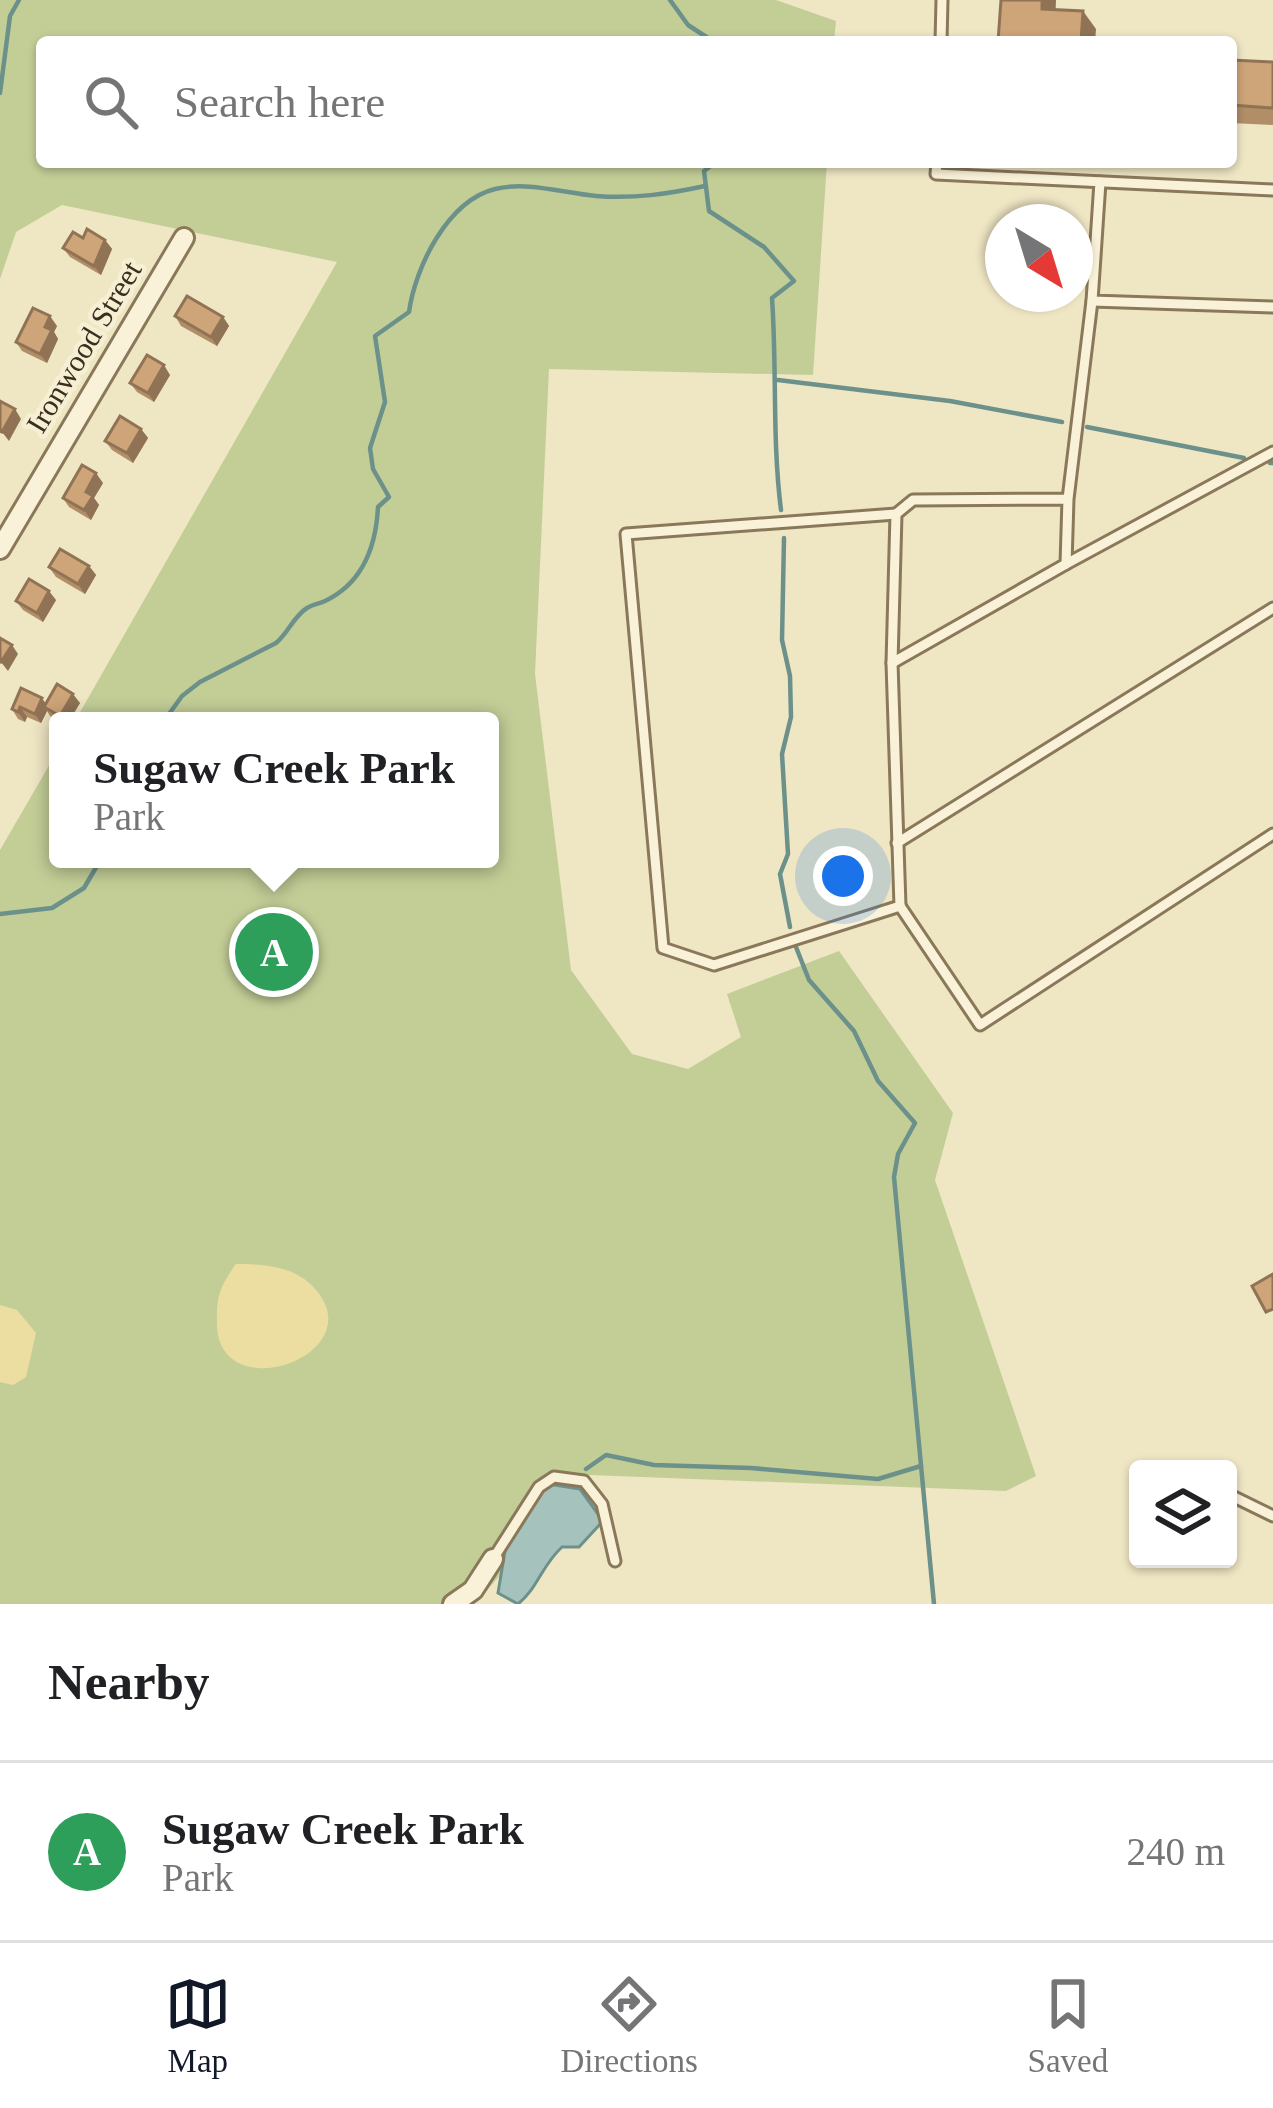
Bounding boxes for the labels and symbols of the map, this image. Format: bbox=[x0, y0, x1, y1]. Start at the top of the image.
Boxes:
north arrow bbox=[985, 204, 1093, 312]
street label: Ironwood Street bbox=[19, 254, 148, 438]
your location bbox=[813, 846, 873, 906]
pin: A bbox=[235, 907, 313, 997]

